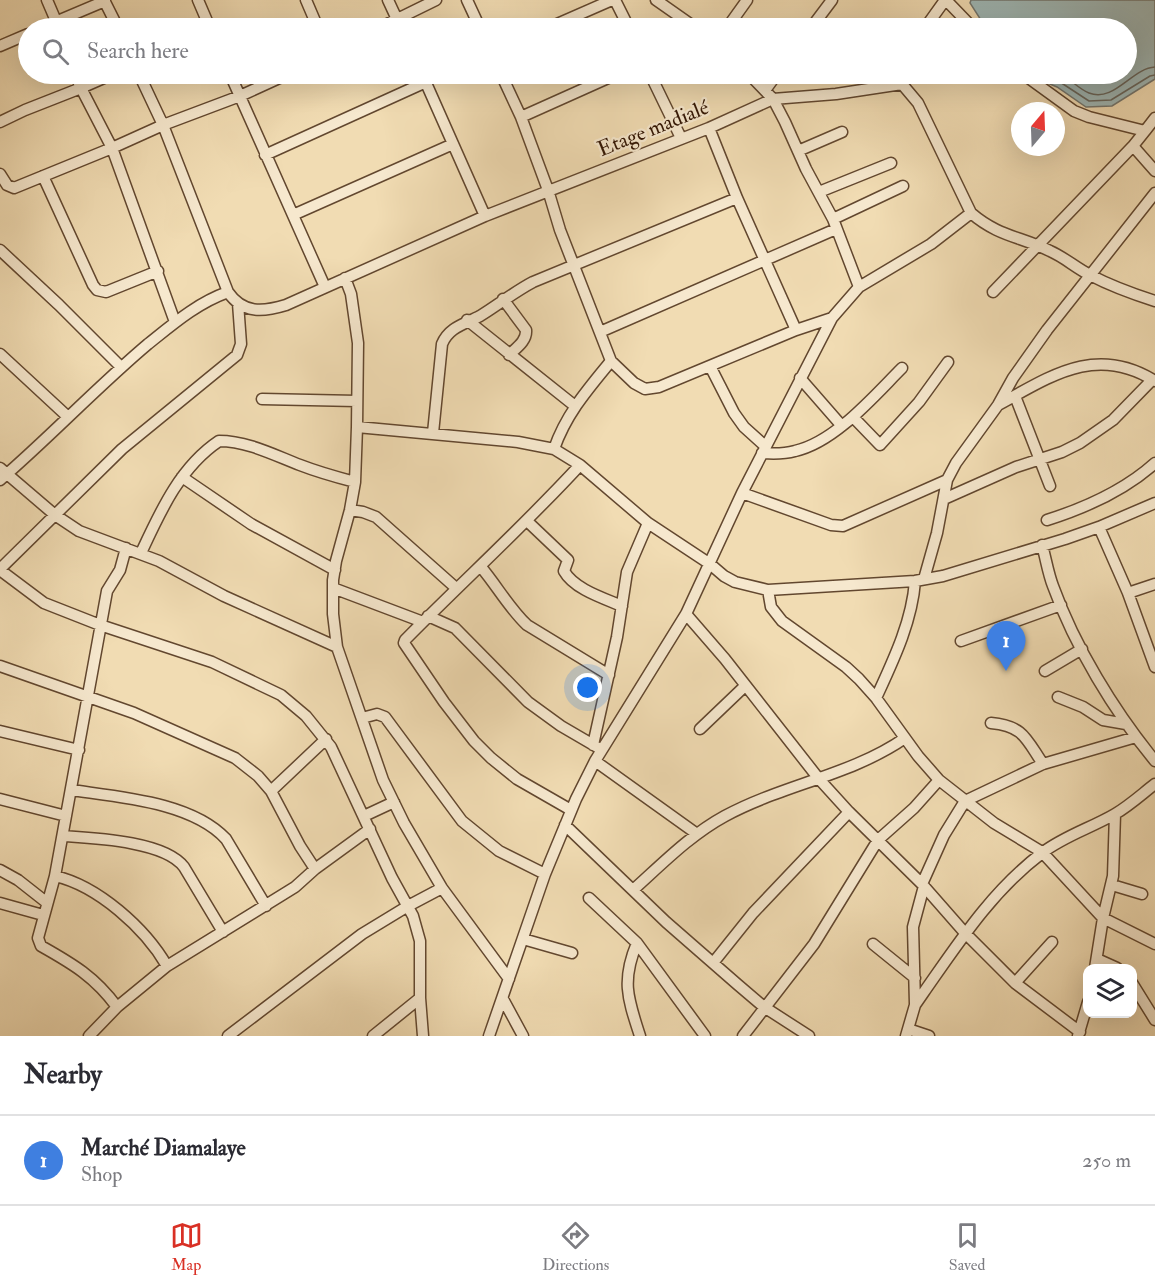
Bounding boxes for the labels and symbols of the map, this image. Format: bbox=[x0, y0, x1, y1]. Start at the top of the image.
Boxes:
street label: Etage madialé bbox=[594, 94, 713, 163]
north arrow bbox=[1011, 102, 1065, 156]
pin: 1 bbox=[986, 622, 1026, 671]
your location bbox=[573, 673, 602, 702]

